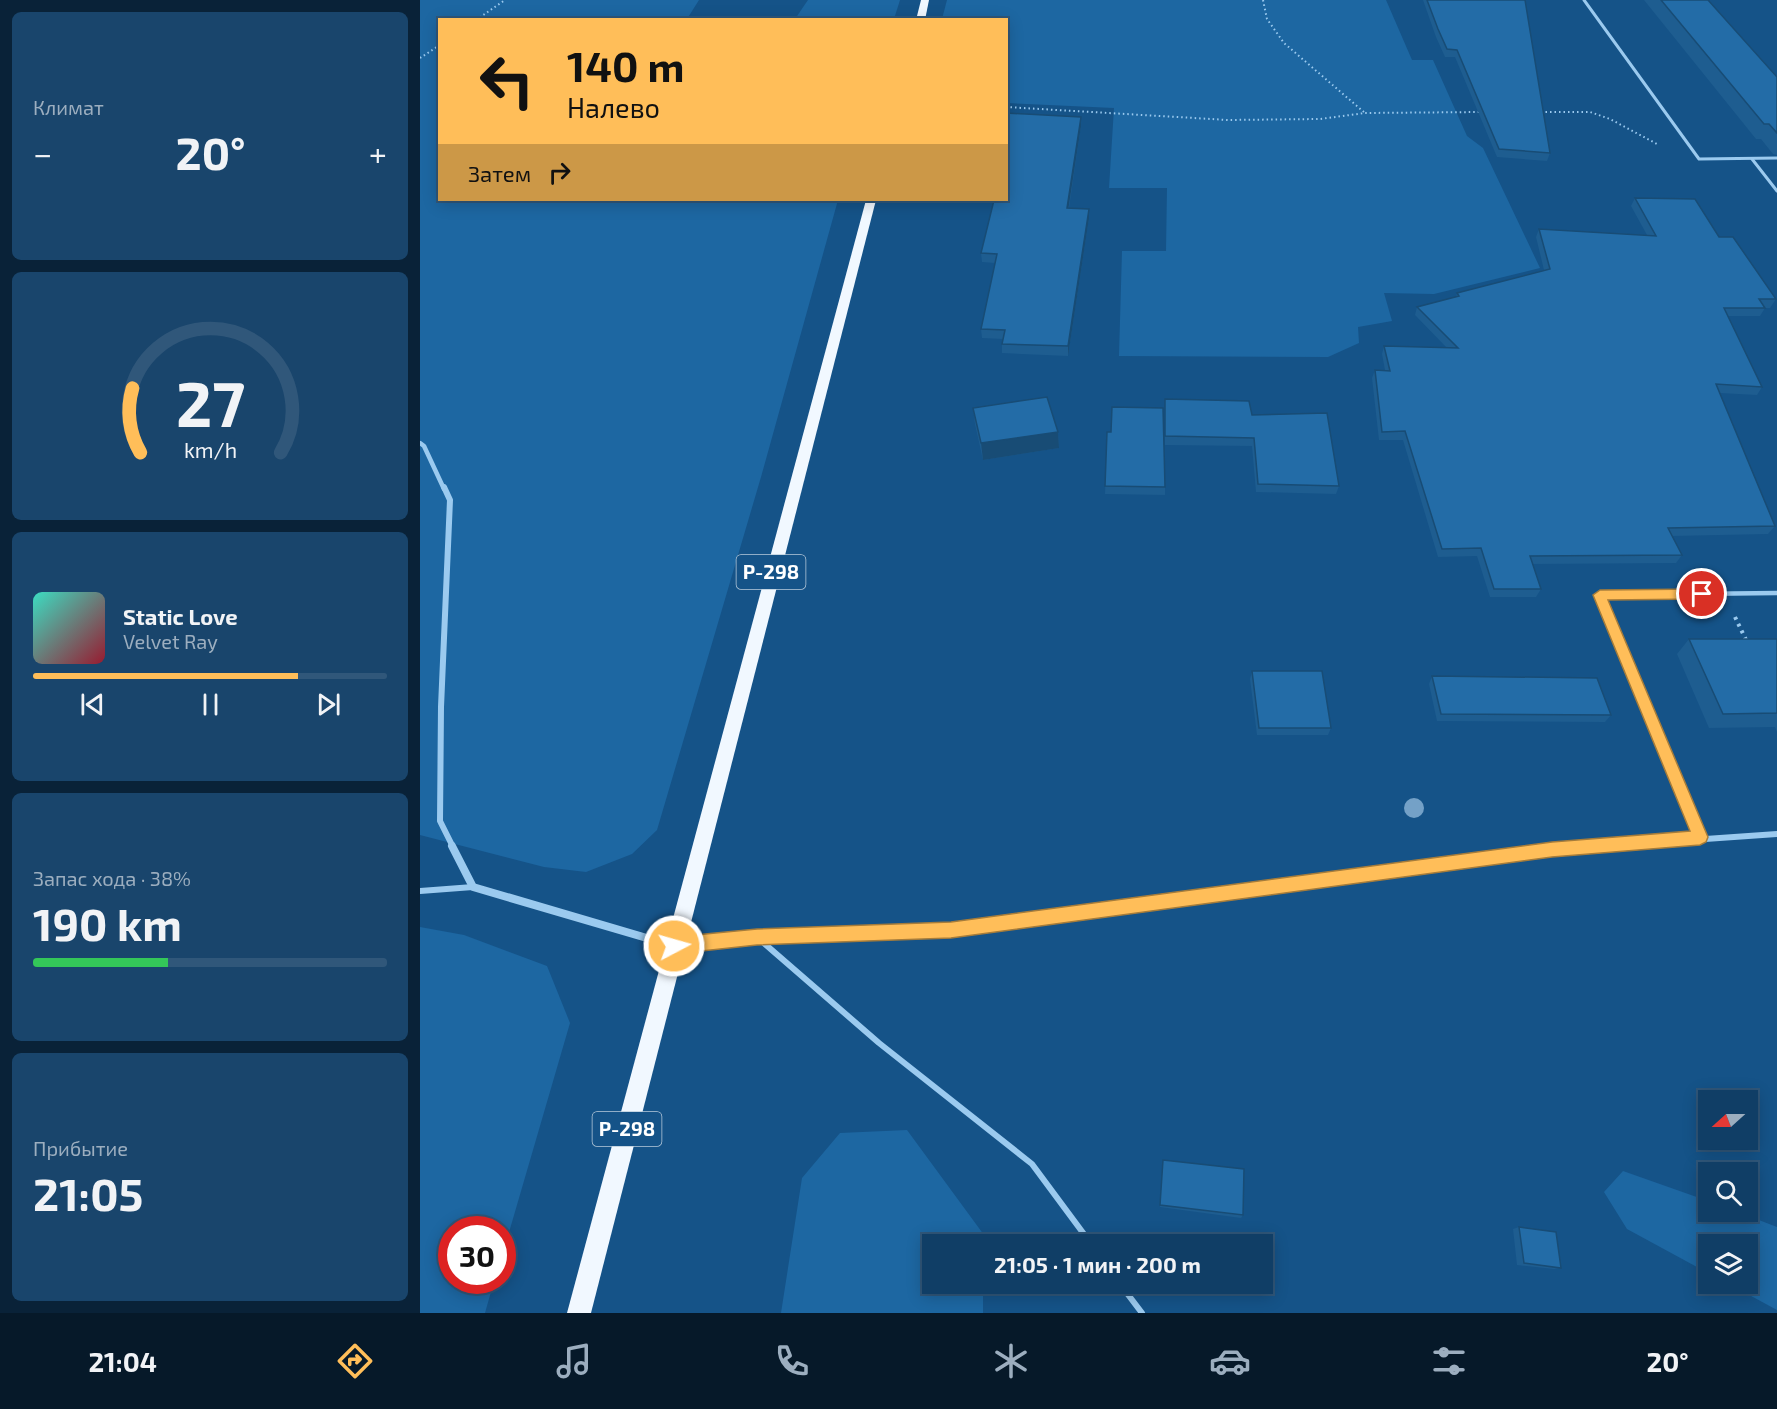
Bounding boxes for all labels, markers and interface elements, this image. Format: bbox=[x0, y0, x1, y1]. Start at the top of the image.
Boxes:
text: 140 m bbox=[567, 40, 684, 90]
icon: left bbox=[468, 42, 546, 120]
text: Налево bbox=[567, 91, 660, 123]
text: Климат bbox=[33, 95, 104, 119]
text: 20° bbox=[176, 125, 246, 179]
text: − bbox=[33, 133, 52, 173]
text: + bbox=[369, 133, 387, 173]
icon: right bbox=[543, 156, 576, 189]
text: Затем bbox=[468, 160, 531, 186]
text: 27 bbox=[175, 365, 245, 440]
text: km/h bbox=[183, 438, 237, 463]
road number: Р-298 bbox=[736, 555, 806, 589]
pin bbox=[1676, 568, 1727, 619]
icon: arrive bbox=[1685, 577, 1718, 610]
text: Static Love bbox=[123, 603, 238, 629]
text: Velvet Ray bbox=[123, 629, 218, 653]
icon: previous bbox=[76, 688, 109, 721]
icon: pause bbox=[194, 688, 227, 721]
icon: next bbox=[312, 688, 345, 721]
text: Запас хода · 38% bbox=[33, 866, 191, 890]
text: 190 km bbox=[33, 896, 182, 950]
position arrow bbox=[642, 914, 706, 978]
north arrow bbox=[1698, 1090, 1758, 1150]
map controls bbox=[1698, 1090, 1758, 1294]
road number: Р-298 bbox=[592, 1112, 662, 1146]
text: Прибытие bbox=[33, 1136, 128, 1160]
button: search bbox=[1698, 1162, 1758, 1222]
text: 21:05 bbox=[33, 1166, 143, 1220]
speed limit sign: 30 bbox=[438, 1216, 516, 1294]
button: layers bbox=[1698, 1234, 1758, 1294]
text: 21:05 · 1 мин · 200 m bbox=[994, 1251, 1201, 1277]
icon: directions bbox=[334, 1340, 376, 1382]
icon: music bbox=[553, 1340, 595, 1382]
icon: phone bbox=[771, 1340, 813, 1382]
icon: climate bbox=[990, 1340, 1032, 1382]
icon: car bbox=[1209, 1340, 1251, 1382]
icon: filters bbox=[1428, 1340, 1470, 1382]
text: 21:04 bbox=[88, 1345, 157, 1377]
text: 20° bbox=[1647, 1345, 1689, 1377]

